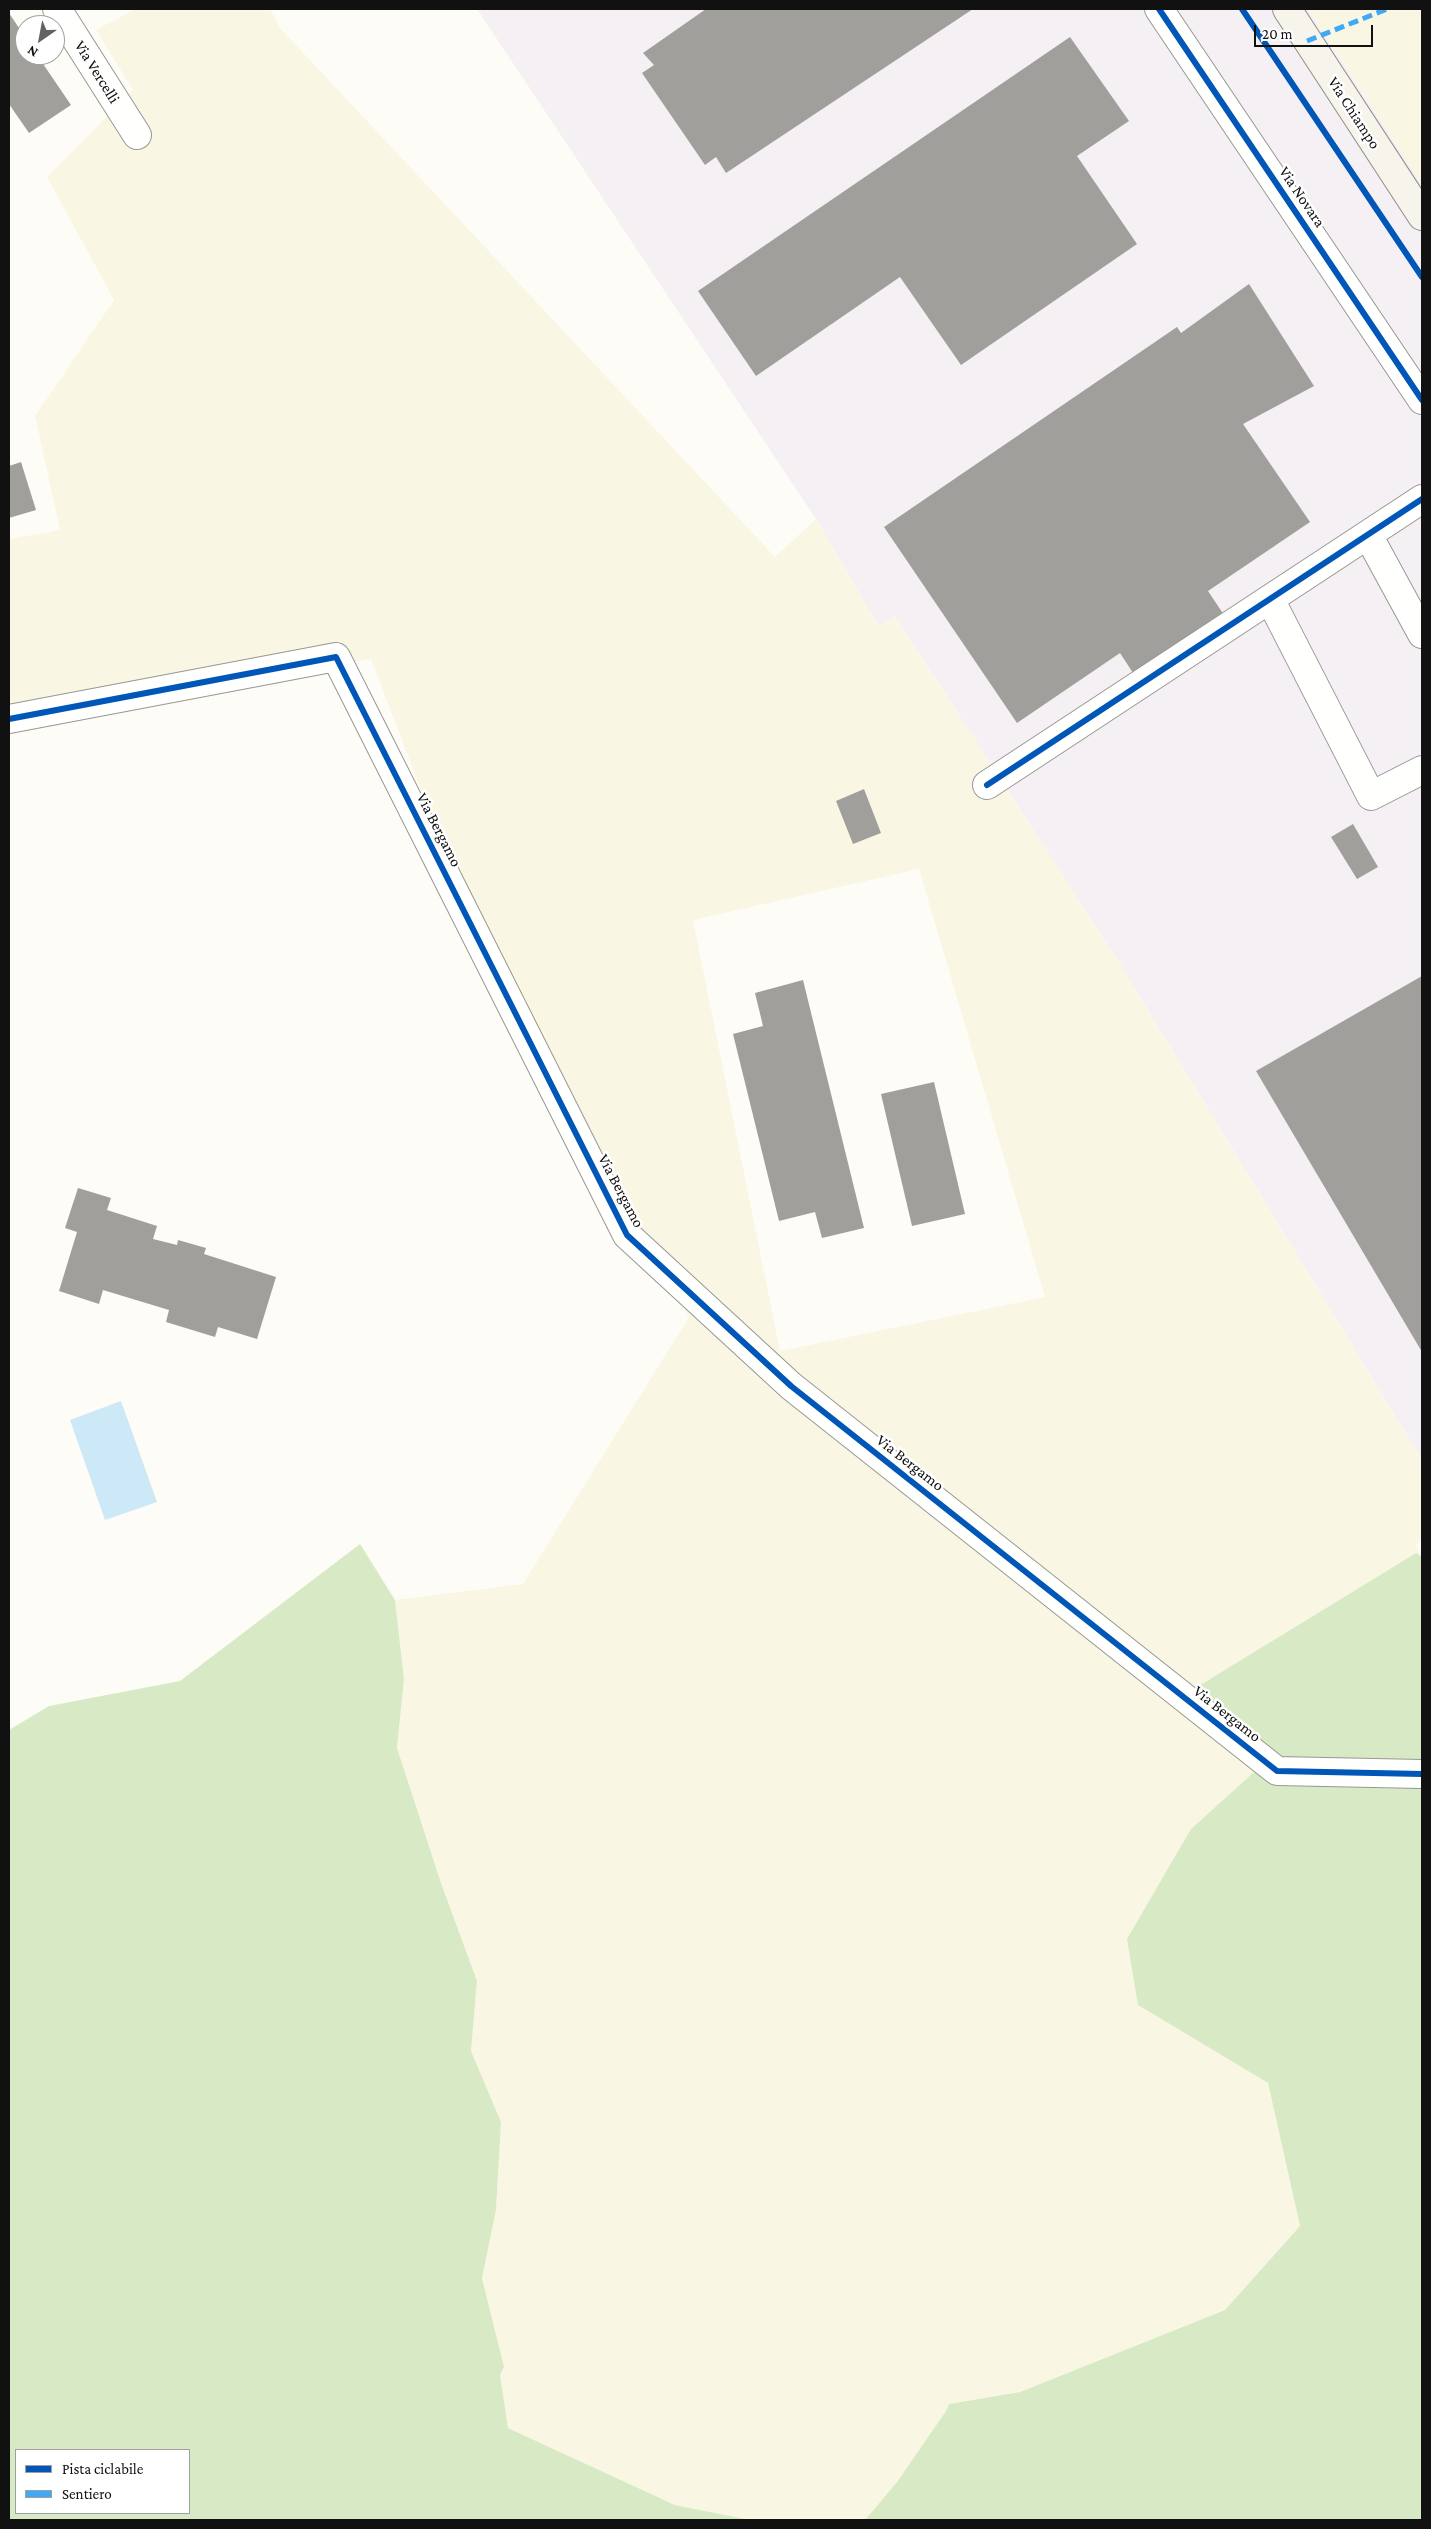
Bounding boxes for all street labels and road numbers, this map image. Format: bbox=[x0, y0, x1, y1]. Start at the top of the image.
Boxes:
street label: Via Vercelli bbox=[70, 37, 124, 107]
street label: Via Chiampo bbox=[1324, 73, 1384, 153]
street label: Via Novara bbox=[1275, 163, 1329, 231]
street label: Via Bergamo bbox=[412, 790, 466, 870]
street label: Via Bergamo bbox=[594, 1151, 648, 1231]
street label: Via Bergamo bbox=[872, 1431, 948, 1495]
street label: Via Bergamo bbox=[1189, 1682, 1265, 1746]

